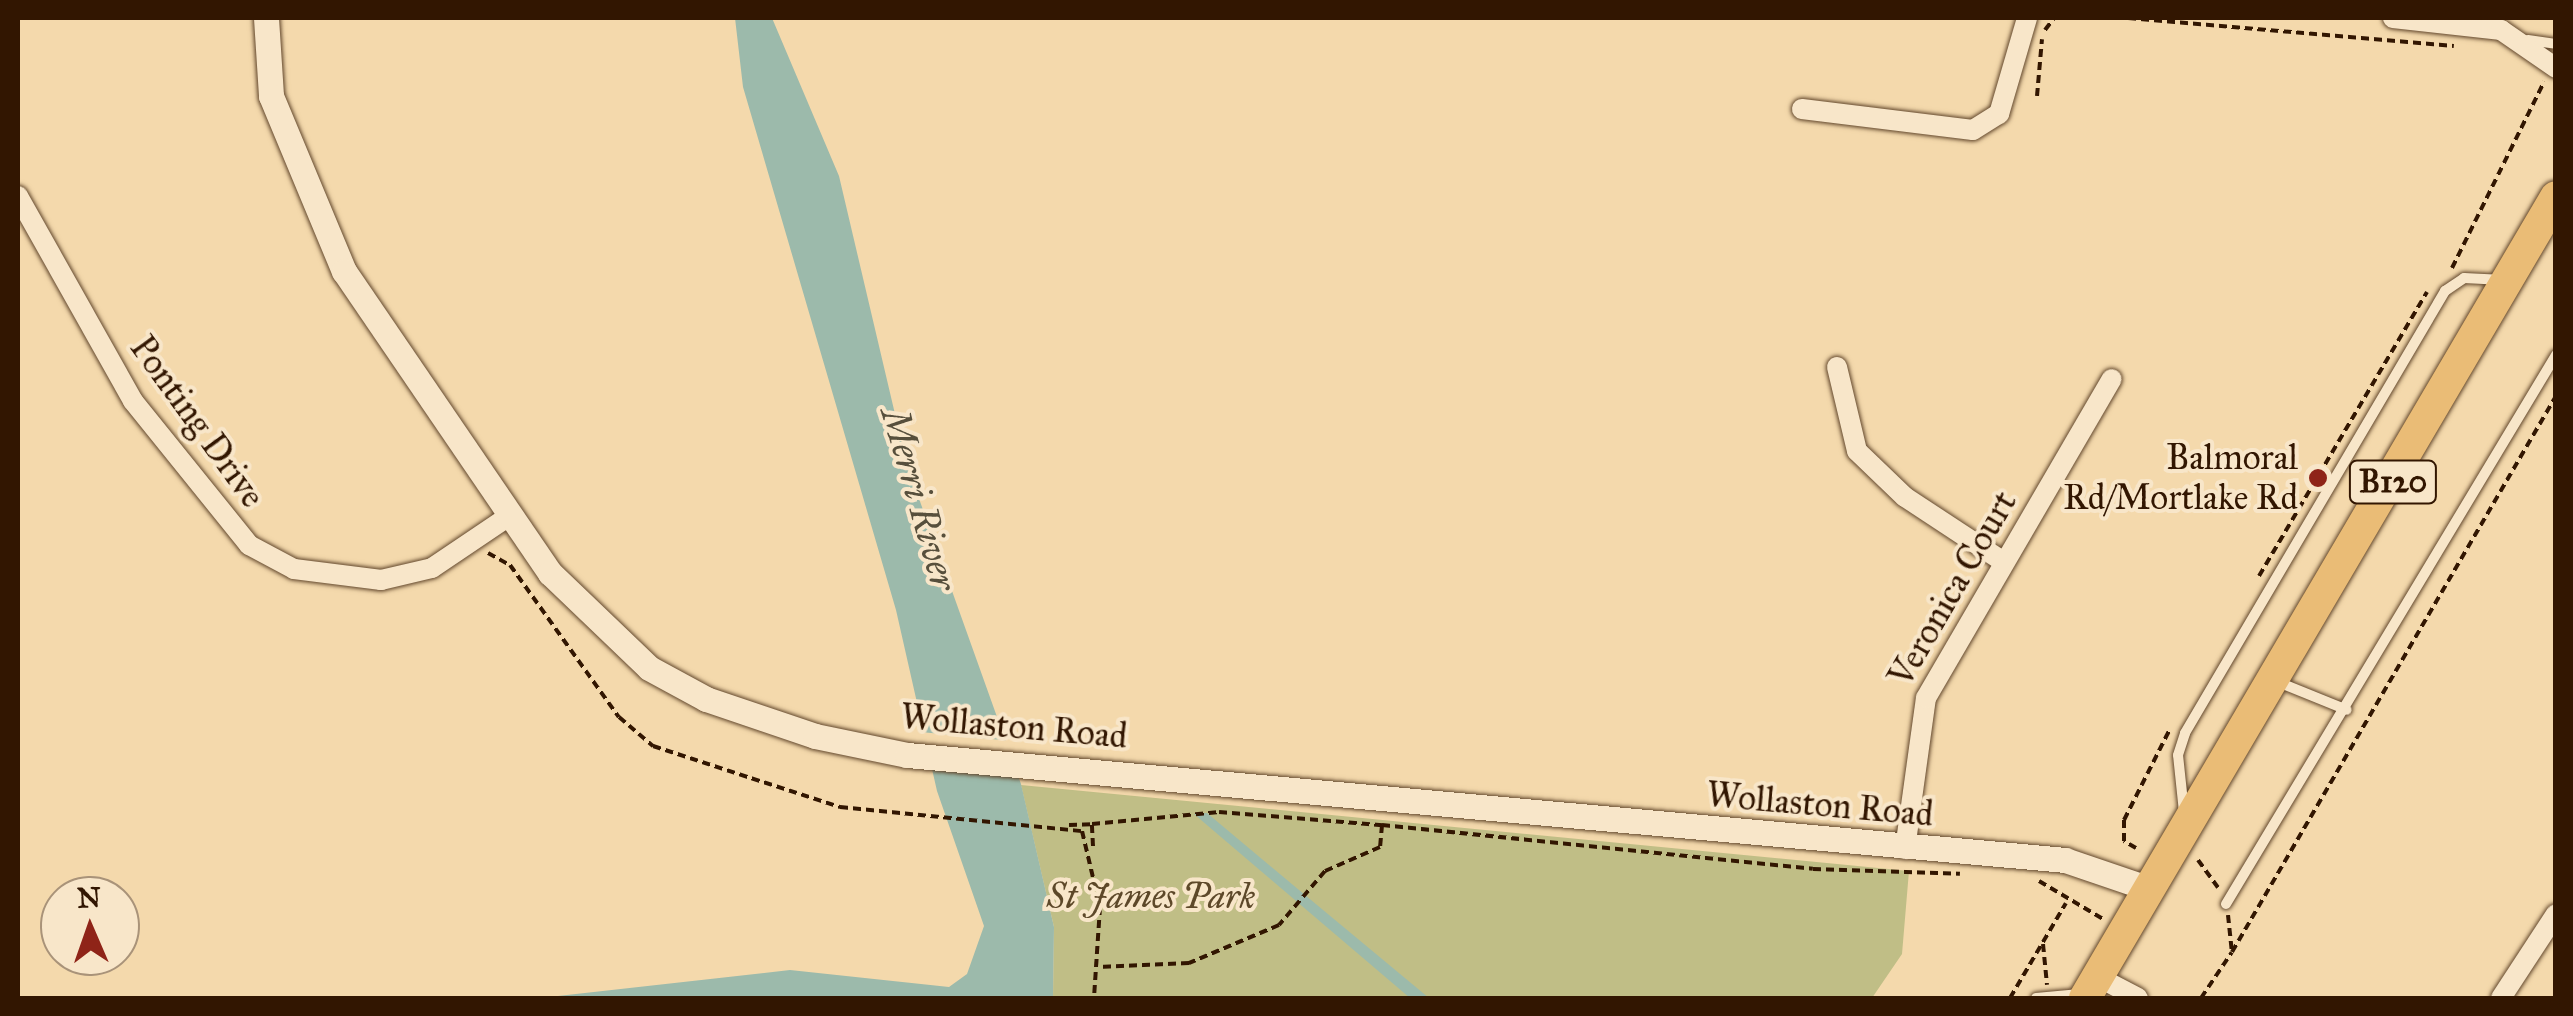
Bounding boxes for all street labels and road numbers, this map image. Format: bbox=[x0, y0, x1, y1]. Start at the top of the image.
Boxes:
street label: Ponting Drive bbox=[121, 328, 273, 516]
road number: B120 bbox=[2348, 455, 2438, 509]
street label: Veronica Court bbox=[1880, 484, 2026, 694]
street label: Wollaston Road bbox=[899, 696, 1129, 758]
street label: Wollaston Road bbox=[1705, 774, 1935, 836]

